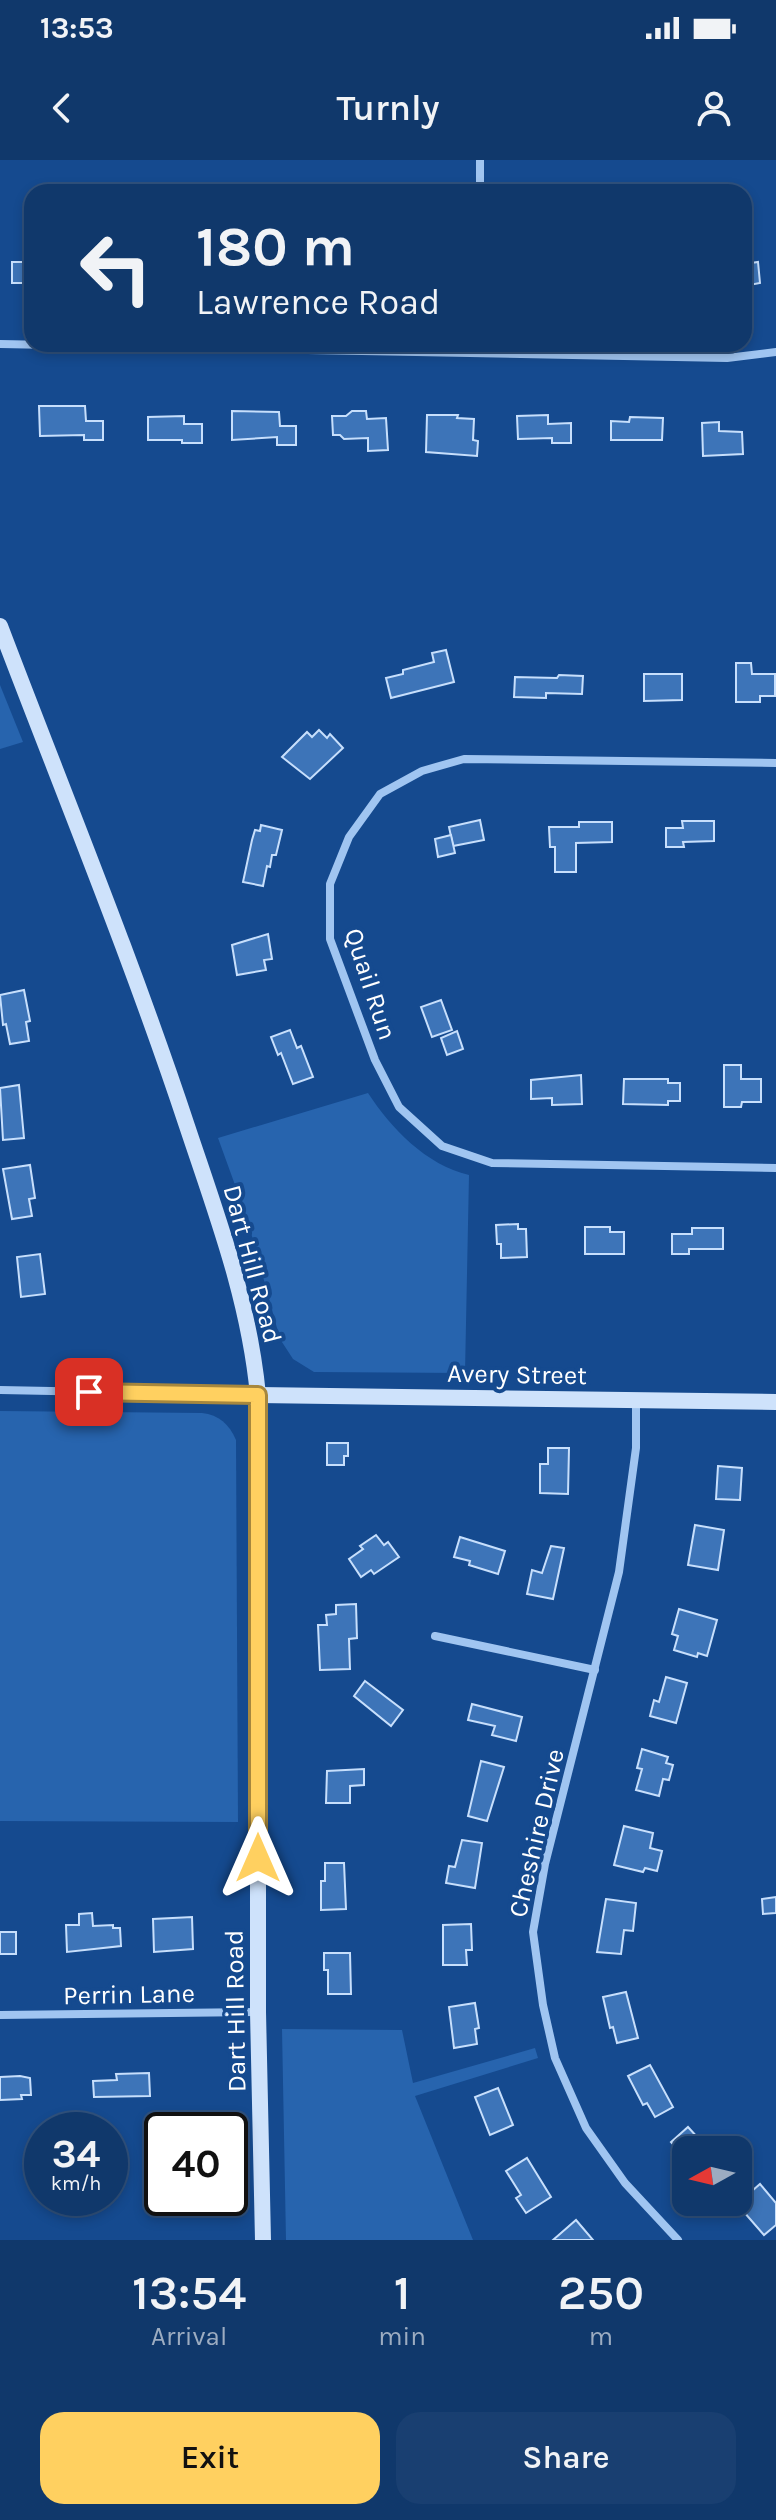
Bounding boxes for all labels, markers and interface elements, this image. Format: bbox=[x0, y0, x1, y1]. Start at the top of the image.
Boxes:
text: 13:53 bbox=[40, 10, 114, 46]
icon: back bbox=[40, 86, 84, 130]
icon: person bbox=[692, 86, 736, 130]
text: Turnly bbox=[337, 87, 439, 129]
text: 180 m bbox=[196, 214, 355, 279]
icon: left bbox=[64, 216, 168, 320]
text: Lawrence Road bbox=[196, 281, 440, 323]
street label: Quail Run bbox=[338, 924, 403, 1044]
street label: Dart Hill Road bbox=[217, 1182, 289, 1347]
pin bbox=[55, 1358, 123, 1426]
street label: Avery Street bbox=[447, 1358, 587, 1391]
icon: arrive bbox=[67, 1370, 111, 1414]
street label: Cheshire Drive bbox=[502, 1746, 571, 1920]
position arrow bbox=[216, 1816, 300, 1900]
street label: Dart Hill Road bbox=[219, 1929, 252, 2093]
street label: Perrin Lane bbox=[63, 1978, 195, 2011]
speed limit sign: 40 bbox=[144, 2112, 248, 2216]
text: 34 bbox=[52, 2130, 100, 2177]
north arrow bbox=[672, 2136, 752, 2216]
map controls bbox=[672, 2136, 752, 2216]
text: km/h bbox=[51, 2172, 101, 2195]
text: 13:54 bbox=[132, 2265, 246, 2321]
text: 1 bbox=[394, 2265, 410, 2321]
text: 250 bbox=[558, 2265, 644, 2321]
text: Arrival bbox=[151, 2321, 227, 2352]
text: min bbox=[378, 2321, 426, 2352]
text: m bbox=[589, 2321, 613, 2352]
button: Exit bbox=[40, 2412, 380, 2504]
button: Share bbox=[396, 2412, 736, 2504]

